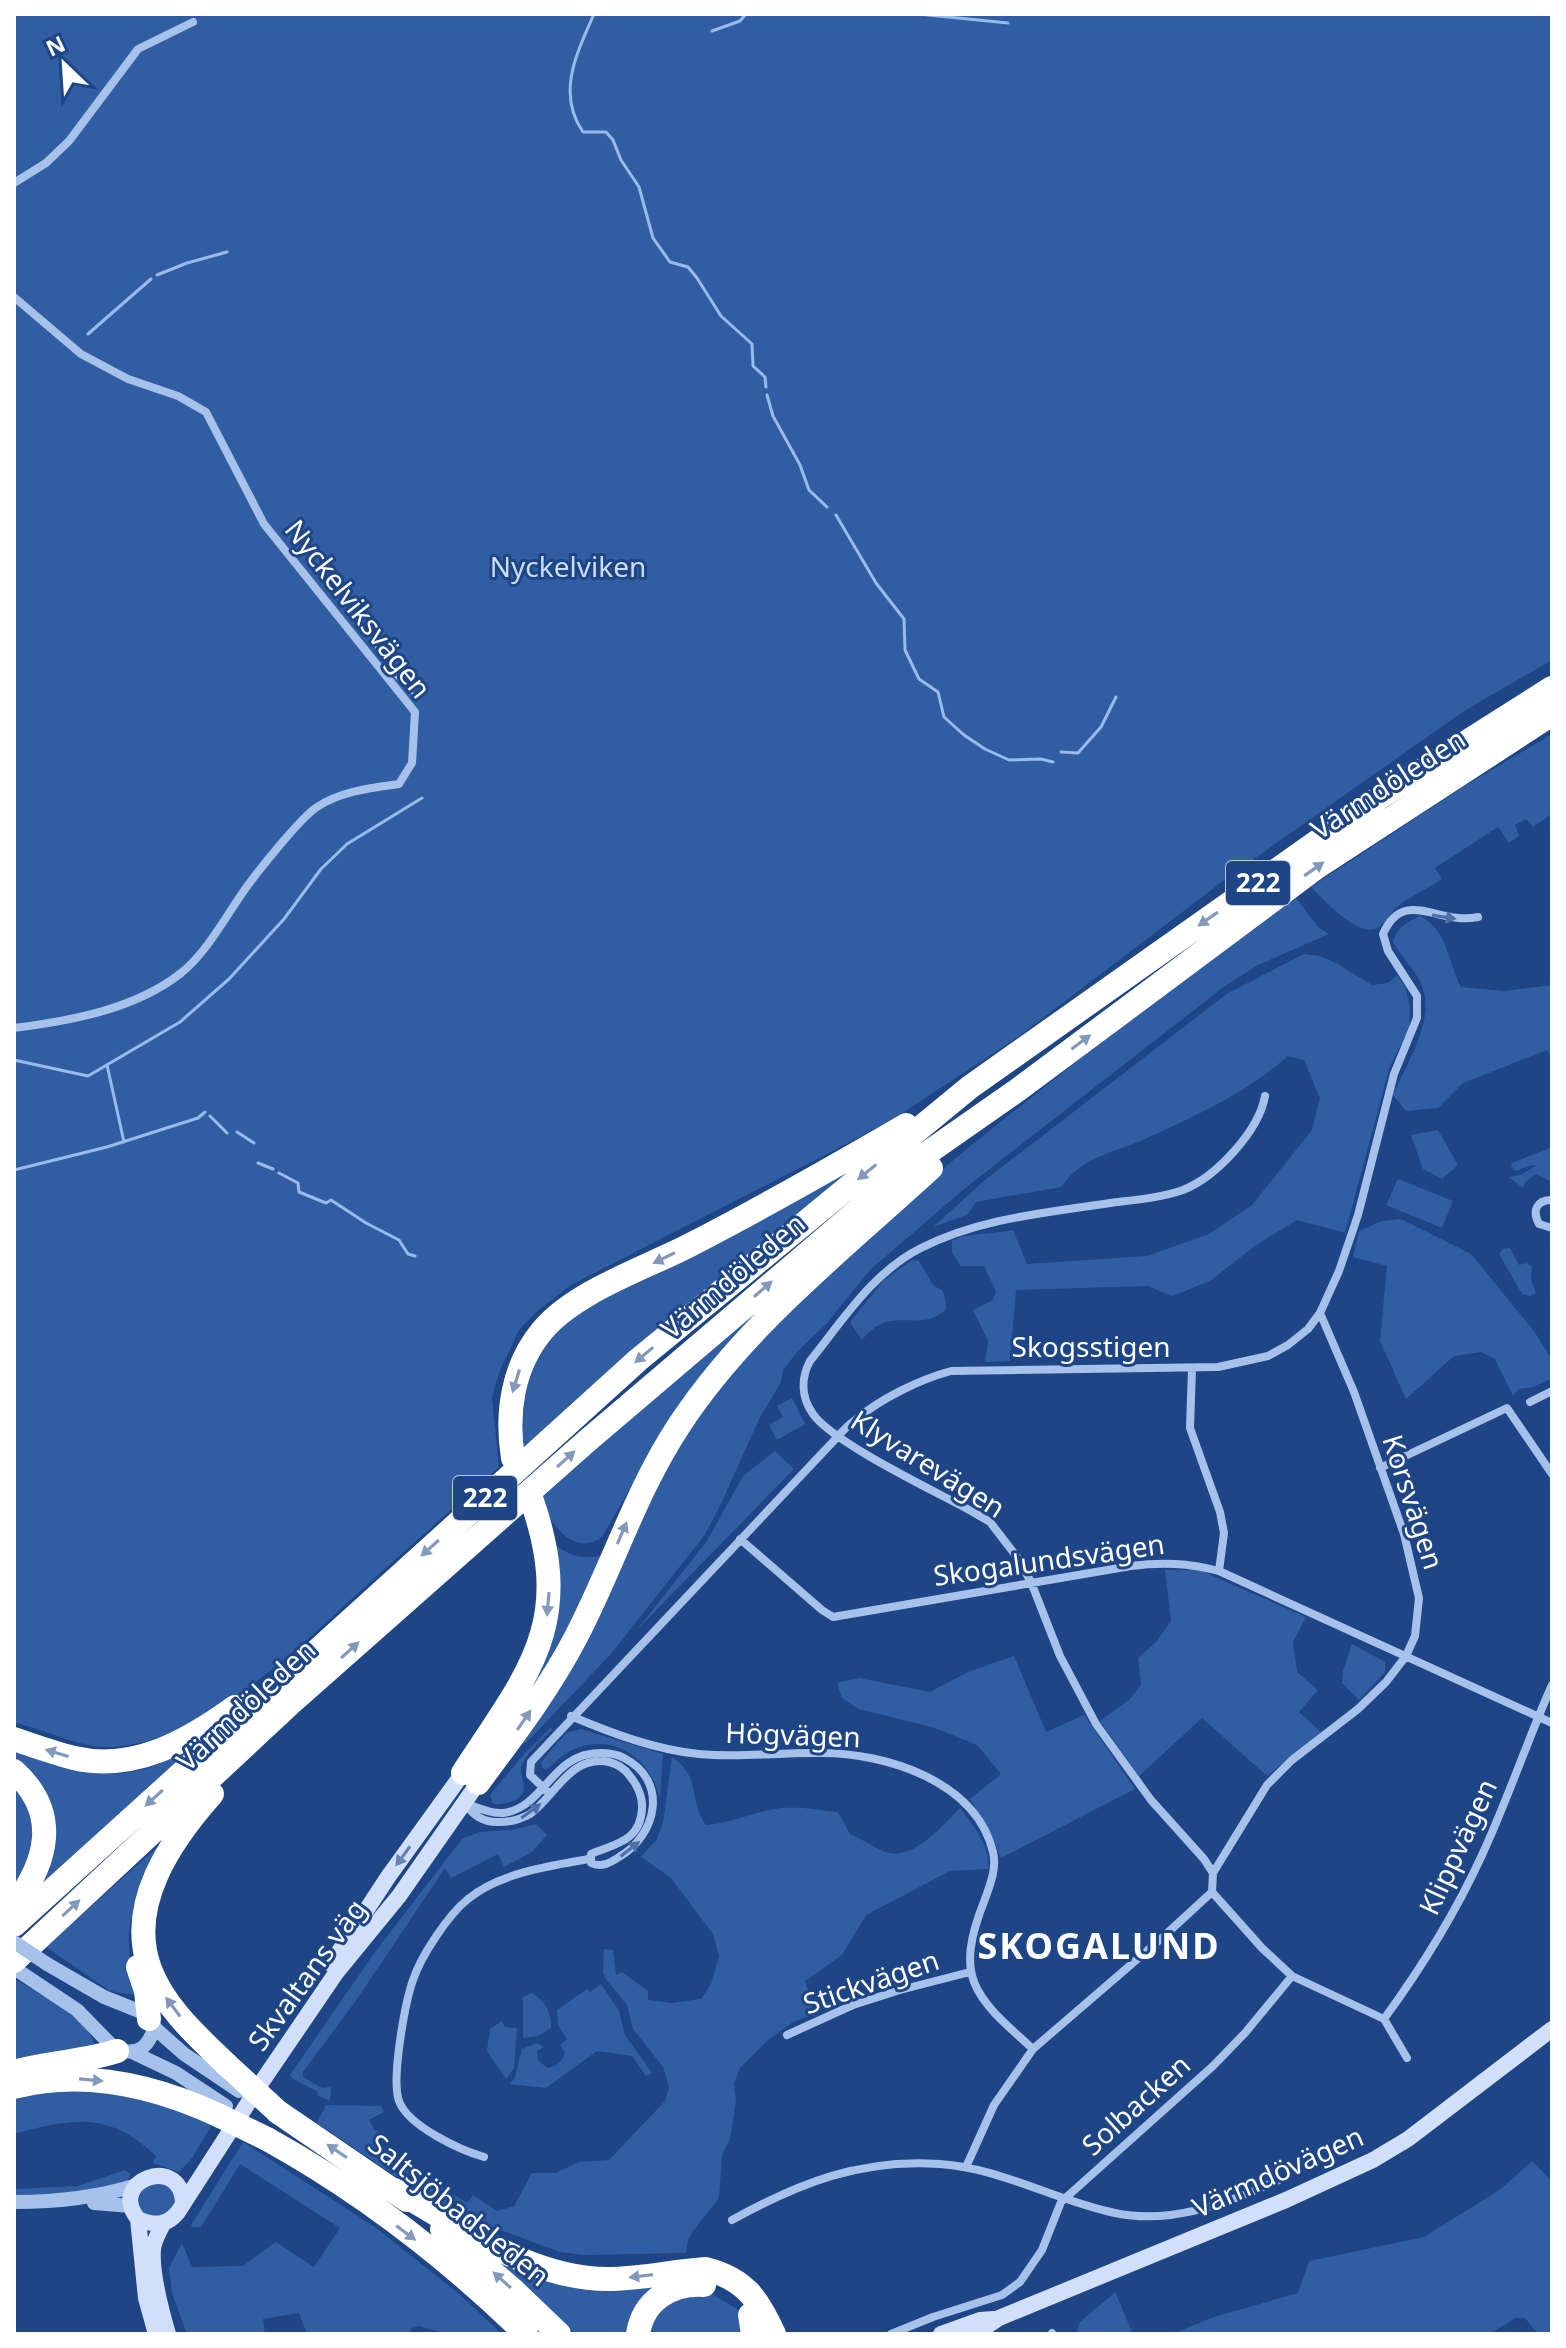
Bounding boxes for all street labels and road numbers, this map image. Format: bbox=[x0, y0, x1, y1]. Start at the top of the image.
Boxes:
street label: Nyckelviksvägen bbox=[277, 511, 441, 706]
street label: Värmdöleden bbox=[1303, 719, 1472, 847]
road number: 222 bbox=[1226, 861, 1290, 905]
street label: Värmdöleden bbox=[652, 1204, 812, 1347]
street label: Skogsstigen bbox=[1012, 1327, 1170, 1365]
street label: Klyvarevägen bbox=[844, 1401, 1013, 1526]
street label: Korsvägen bbox=[1374, 1429, 1454, 1574]
road number: 222 bbox=[453, 1476, 517, 1520]
street label: Skogalundsvägen bbox=[931, 1524, 1167, 1594]
street label: Värmdöleden bbox=[168, 1630, 323, 1779]
street label: Högvägen bbox=[725, 1713, 861, 1755]
street label: Klippvägen bbox=[1409, 1772, 1505, 1921]
street label: Skvaltans väg bbox=[238, 1891, 374, 2058]
street label: Stickvägen bbox=[798, 1940, 944, 2022]
street label: Solbacken bbox=[1073, 2045, 1198, 2163]
street label: Värmdövägen bbox=[1186, 2116, 1369, 2226]
street label: Saltsjöbadsleden bbox=[361, 2124, 558, 2294]

